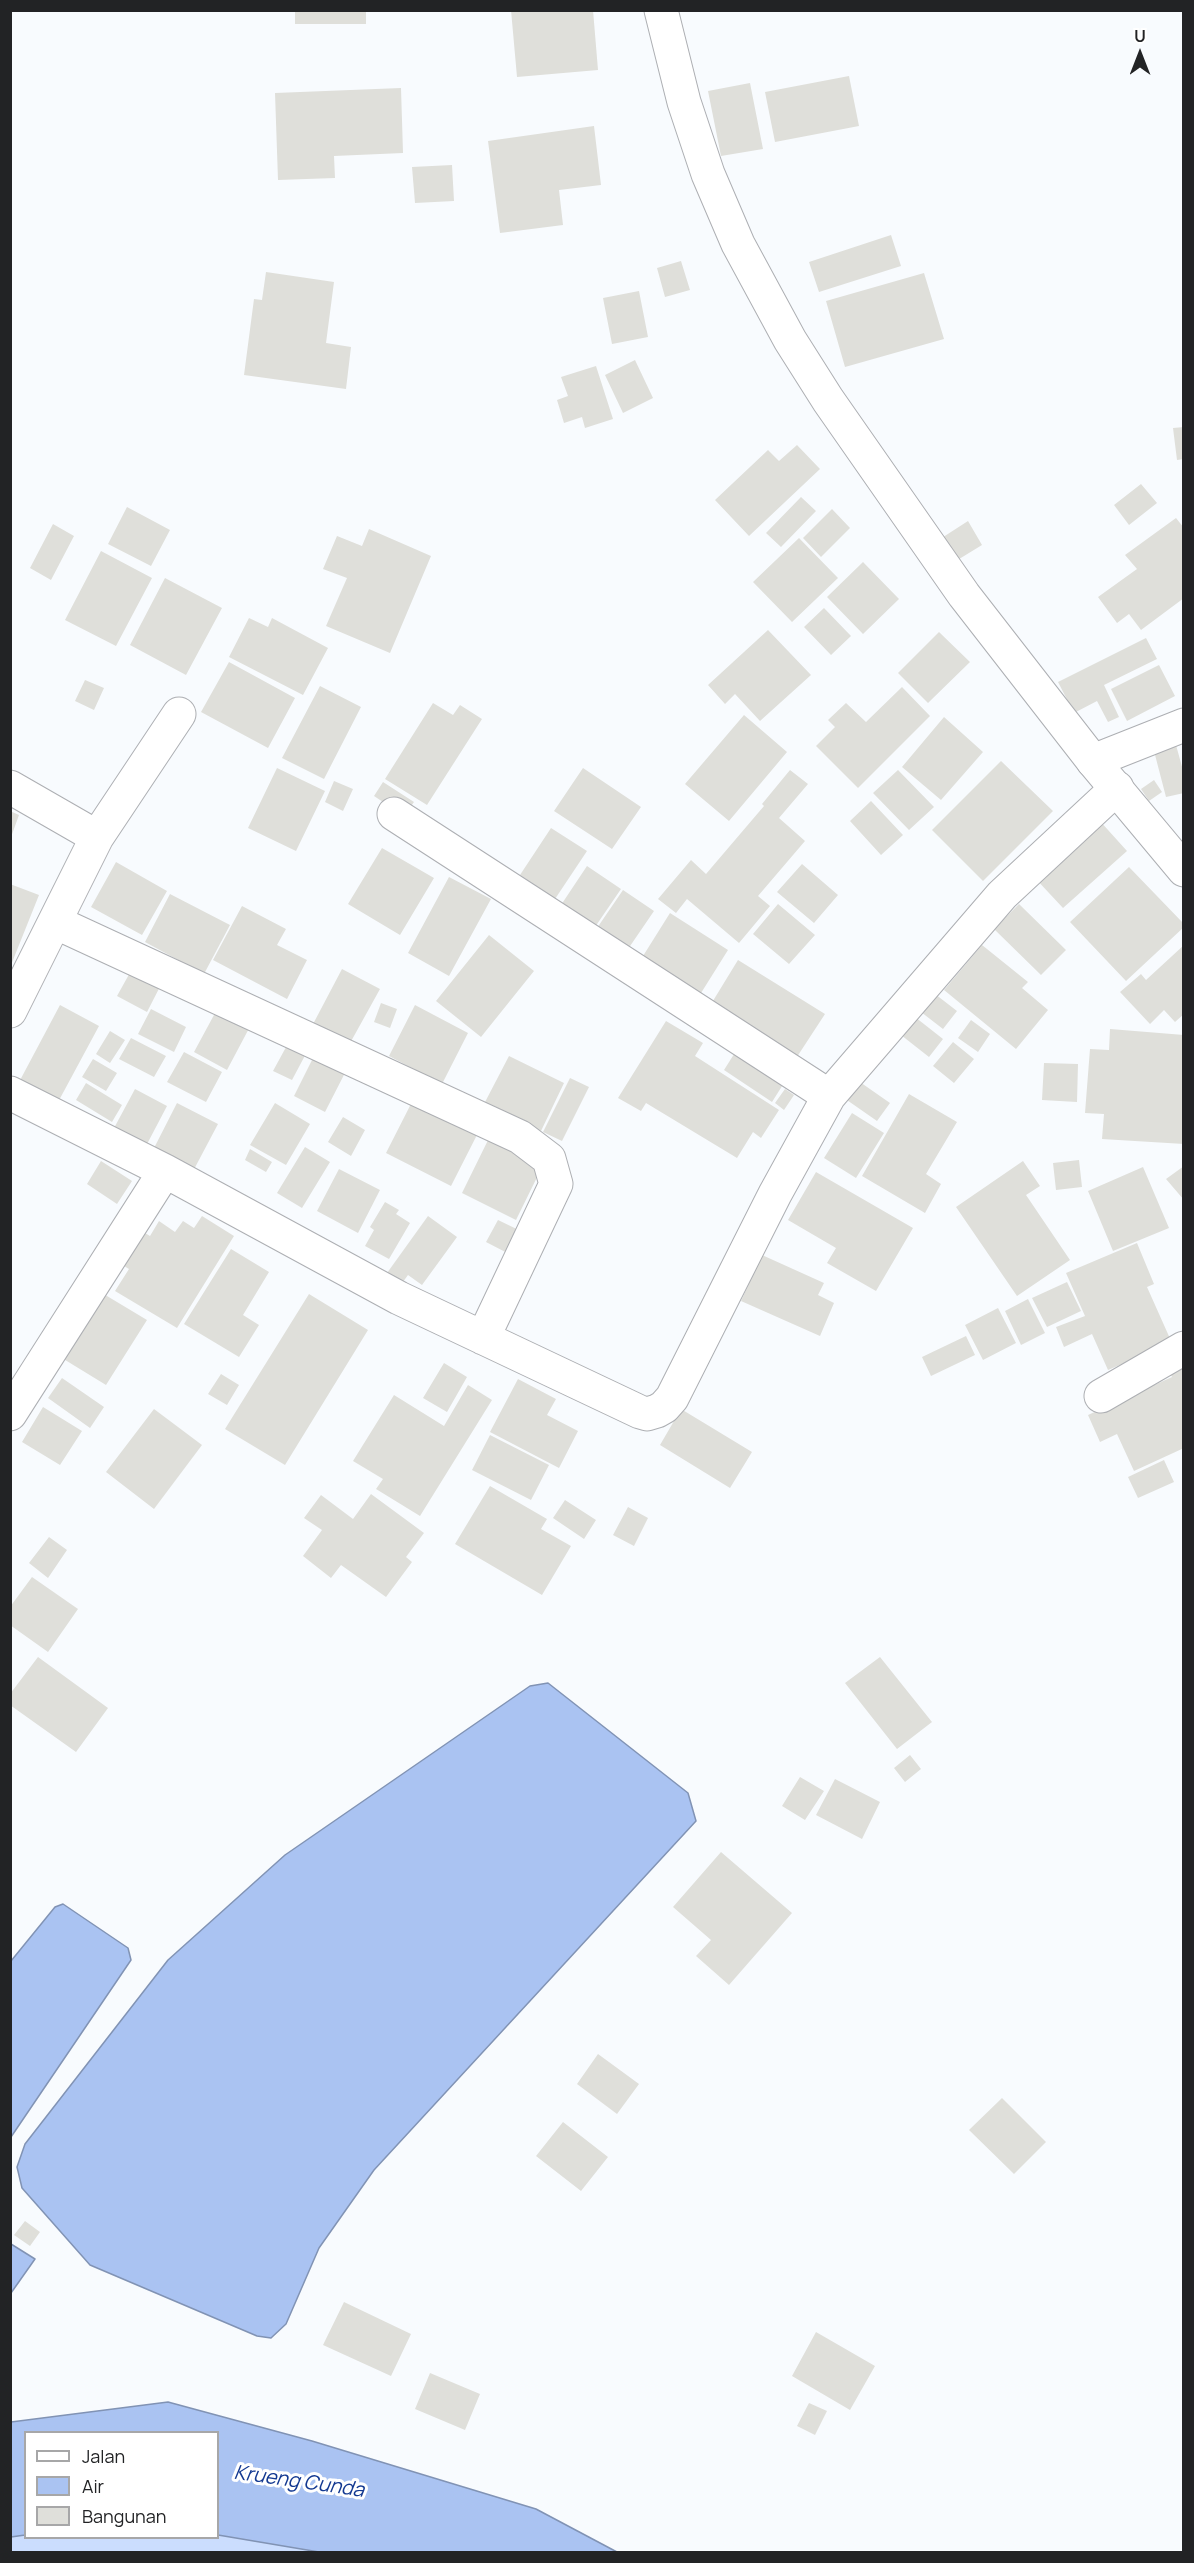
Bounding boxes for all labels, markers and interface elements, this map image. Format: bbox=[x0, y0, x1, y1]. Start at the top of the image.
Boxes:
north arrow bbox=[1110, 24, 1170, 84]
text: U bbox=[1134, 25, 1146, 47]
legend bbox=[24, 2431, 219, 2539]
text: Jalan bbox=[82, 2444, 125, 2468]
water label: Krueng Cunda bbox=[232, 2461, 366, 2503]
text: Air bbox=[82, 2474, 104, 2498]
text: Bangunan bbox=[82, 2504, 166, 2528]

